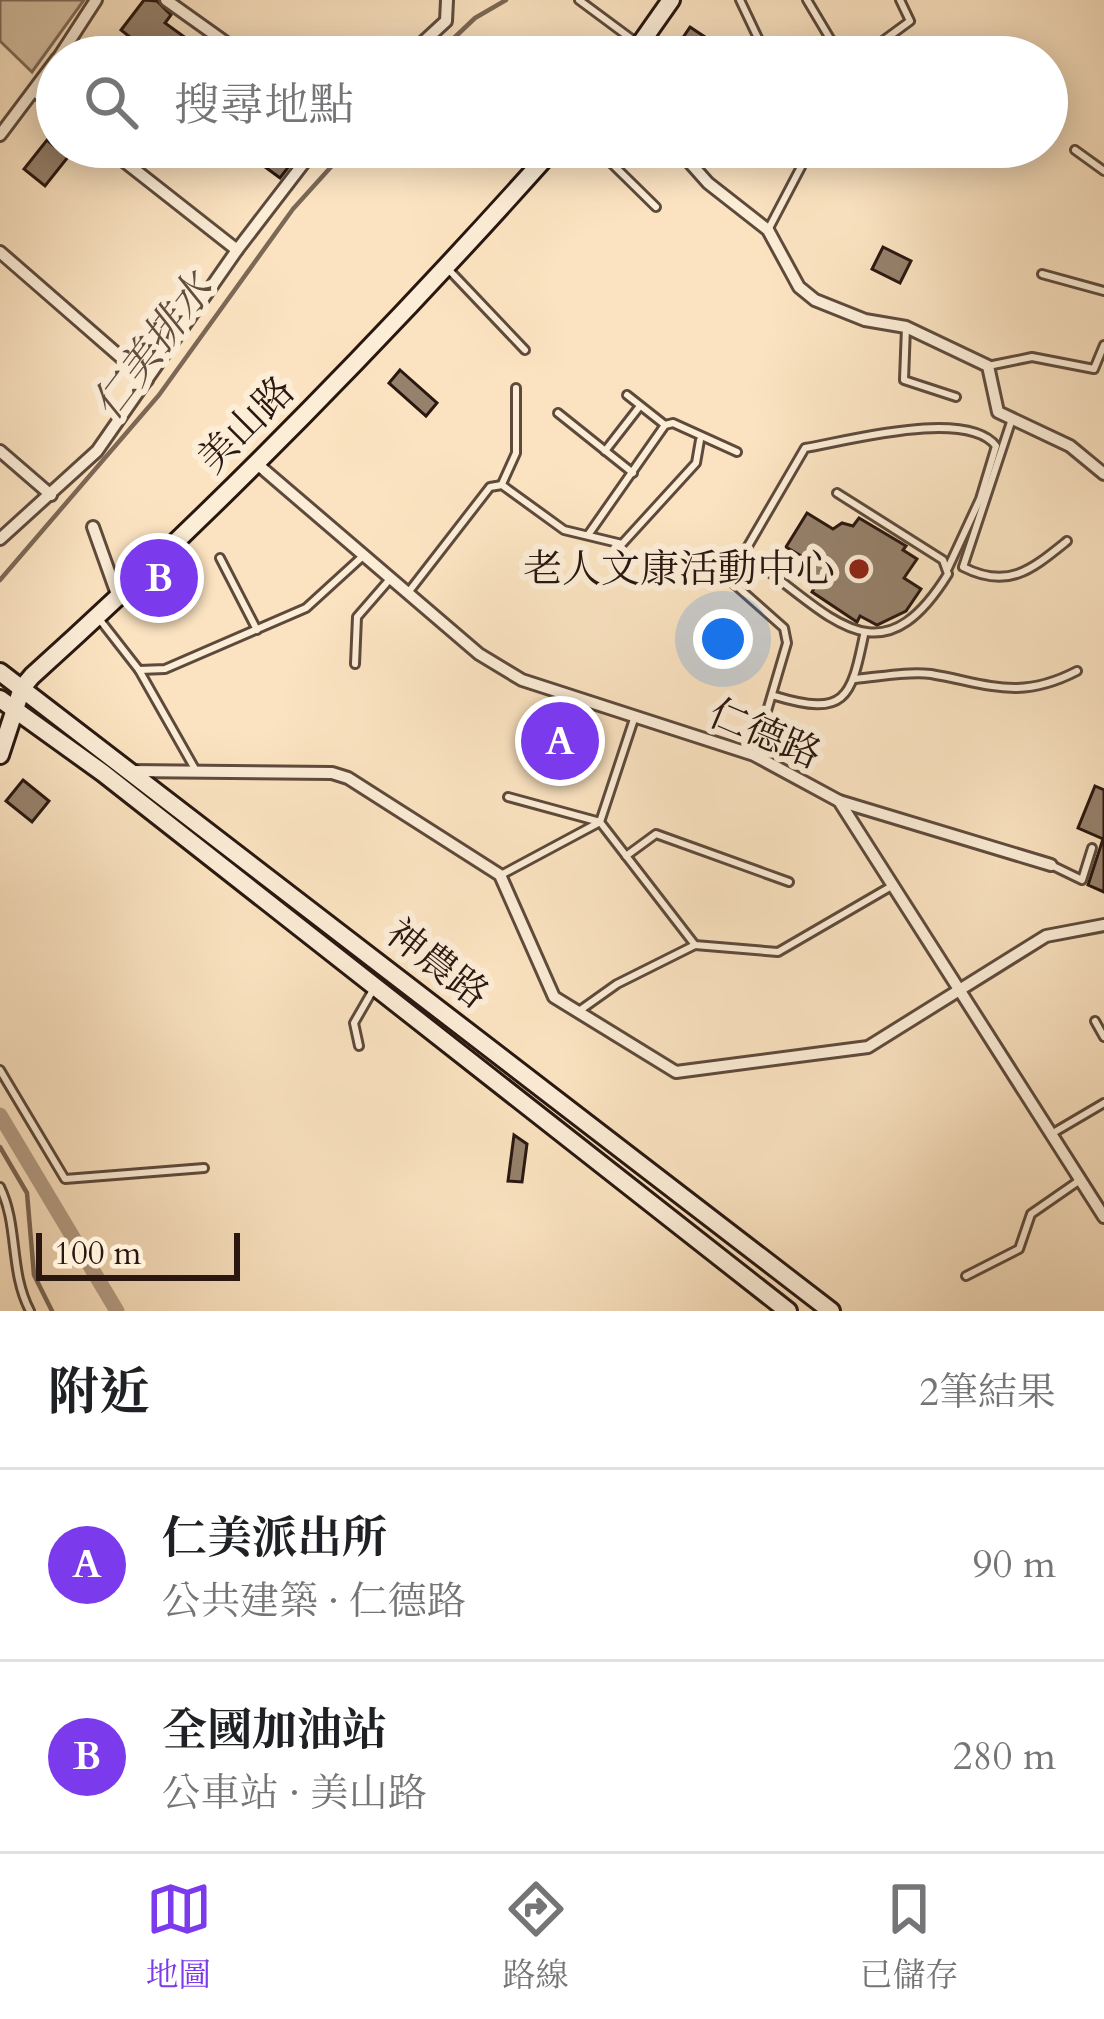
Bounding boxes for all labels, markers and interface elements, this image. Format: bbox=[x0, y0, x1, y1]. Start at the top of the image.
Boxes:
search box bbox=[36, 36, 1068, 168]
icon: search bbox=[78, 69, 144, 135]
text: 搜尋地點 bbox=[174, 75, 354, 136]
water label: 仁美排水 bbox=[80, 260, 229, 431]
street label: 美山路 bbox=[186, 365, 306, 485]
pin: B bbox=[120, 533, 198, 623]
place label: 老人文康活動中心 bbox=[523, 543, 835, 596]
marker: 老人文康活動中心 bbox=[846, 556, 872, 582]
your location bbox=[693, 609, 753, 669]
street label: 仁德路 bbox=[701, 687, 829, 781]
pin: A bbox=[521, 696, 599, 786]
street label: 神農路 bbox=[375, 907, 499, 1021]
scale bar bbox=[36, 1227, 240, 1280]
text: 100 m bbox=[54, 1231, 141, 1276]
text: 附近 bbox=[48, 1358, 150, 1428]
text: 2筆結果 bbox=[919, 1366, 1056, 1419]
text: 仁美派出所 bbox=[162, 1508, 387, 1569]
text: A bbox=[72, 1538, 102, 1591]
text: 90 m bbox=[973, 1538, 1056, 1591]
text: 公共建築 · 仁德路 bbox=[162, 1575, 466, 1628]
text: 全國加油站 bbox=[162, 1700, 387, 1761]
text: B bbox=[73, 1730, 101, 1783]
text: 280 m bbox=[953, 1730, 1056, 1783]
text: 公車站 · 美山路 bbox=[162, 1767, 427, 1820]
tab: 地圖 bbox=[146, 1876, 212, 1998]
tab: 路線 bbox=[503, 1876, 569, 1998]
tab: 已儲存 bbox=[860, 1876, 959, 1998]

